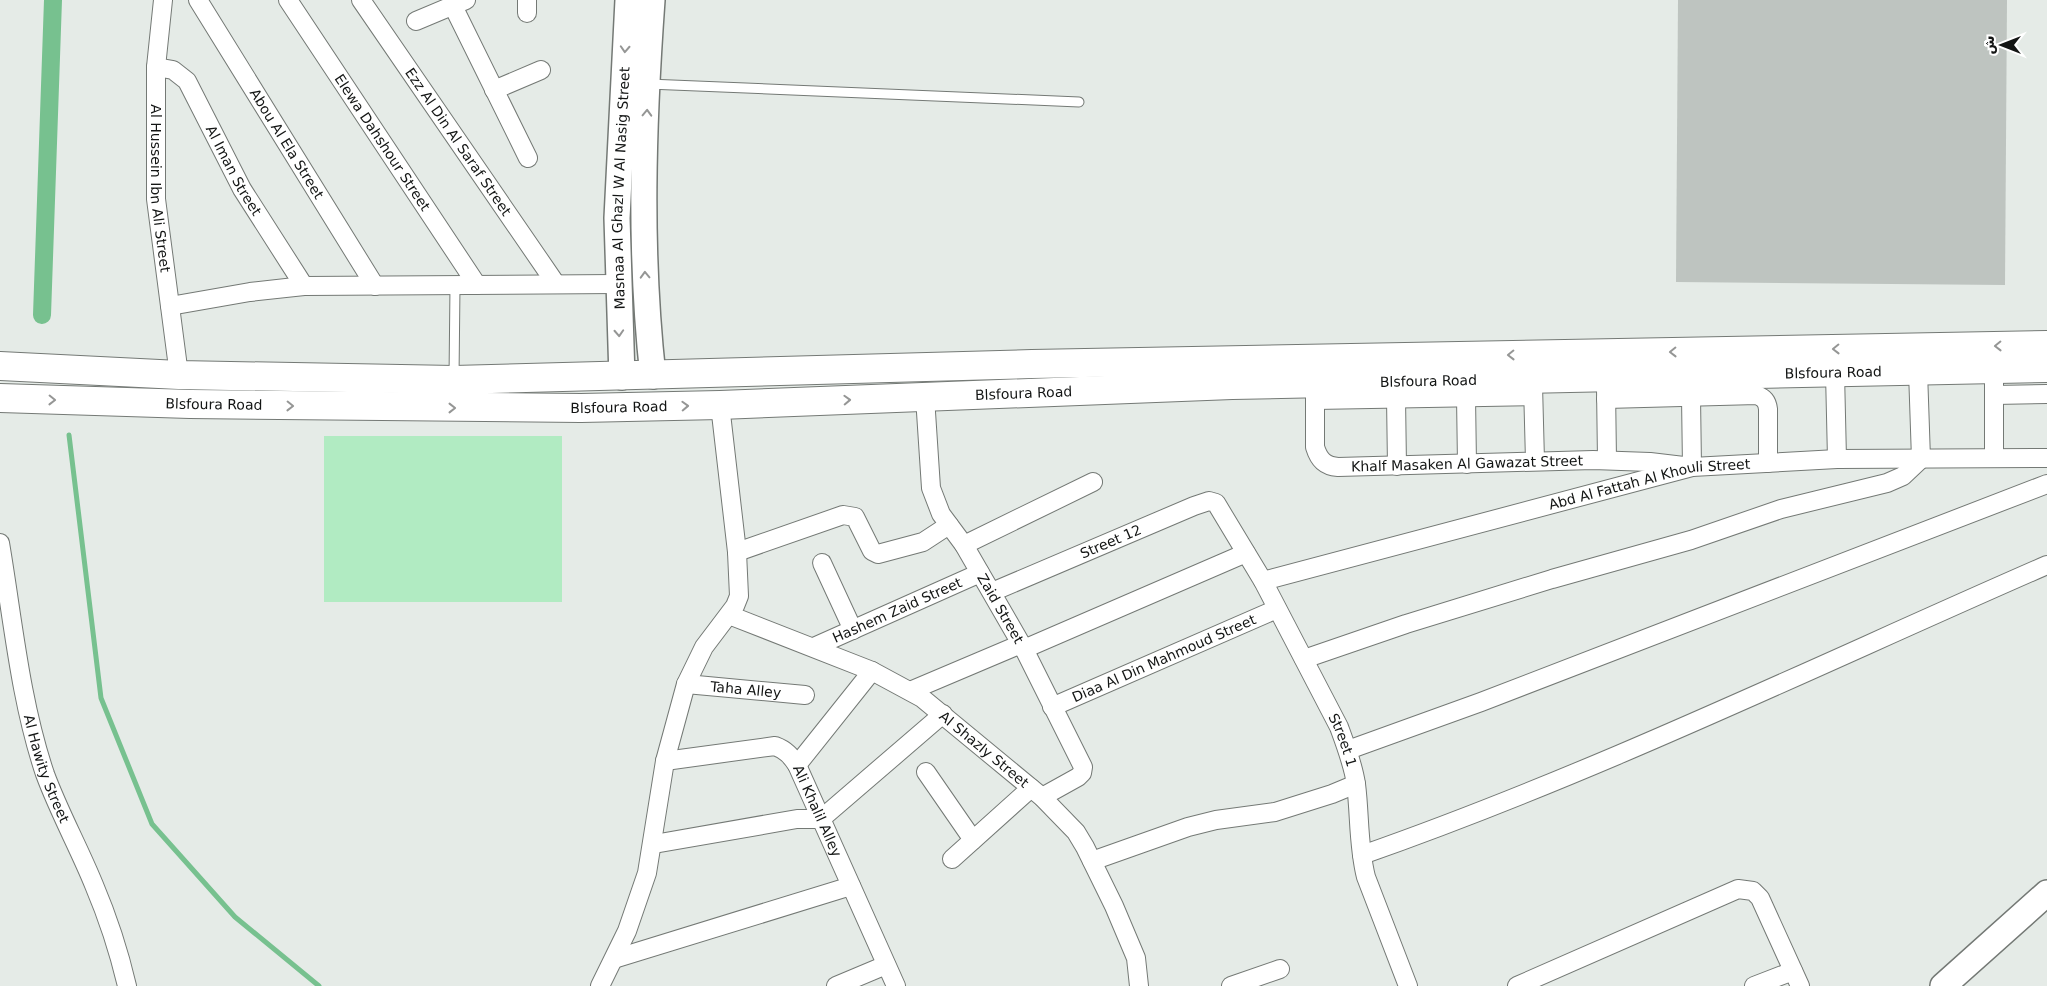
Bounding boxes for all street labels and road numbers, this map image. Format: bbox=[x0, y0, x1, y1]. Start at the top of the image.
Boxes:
street label: Ezz Al Din Al Saraf Street bbox=[402, 65, 515, 219]
street label: Masnaa Al Ghazl W Al Nasig Street bbox=[609, 66, 633, 310]
street label: Elewa Dahshour Street bbox=[331, 71, 434, 214]
street label: Abou Al Ela Street bbox=[247, 86, 327, 202]
street label: Al Hussein Ibn Ali Street bbox=[148, 104, 174, 274]
street label: Al Iman Street bbox=[203, 123, 265, 219]
street label: Blsfoura Road bbox=[1785, 363, 1882, 381]
street label: Blsfoura Road bbox=[1380, 372, 1477, 390]
street label: Blsfoura Road bbox=[975, 383, 1072, 403]
street label: Blsfoura Road bbox=[165, 395, 263, 413]
street label: Blsfoura Road bbox=[570, 398, 668, 416]
street label: Khalf Masaken Al Gawazat Street bbox=[1351, 452, 1584, 475]
street label: Abd Al Fattah Al Khouli Street bbox=[1547, 456, 1751, 513]
street label: Street 12 bbox=[1078, 521, 1144, 562]
street label: Zaid Street bbox=[974, 571, 1027, 647]
street label: Hashem Zaid Street bbox=[830, 574, 965, 646]
street label: Diaa Al Din Mahmoud Street bbox=[1070, 611, 1259, 705]
street label: Taha Alley bbox=[709, 678, 782, 701]
street label: Al Shazly Street bbox=[936, 708, 1032, 791]
street label: Street 1 bbox=[1325, 711, 1360, 769]
street label: Al Hawity Street bbox=[21, 713, 73, 826]
street label: Ali Khalil Alley bbox=[790, 763, 845, 859]

